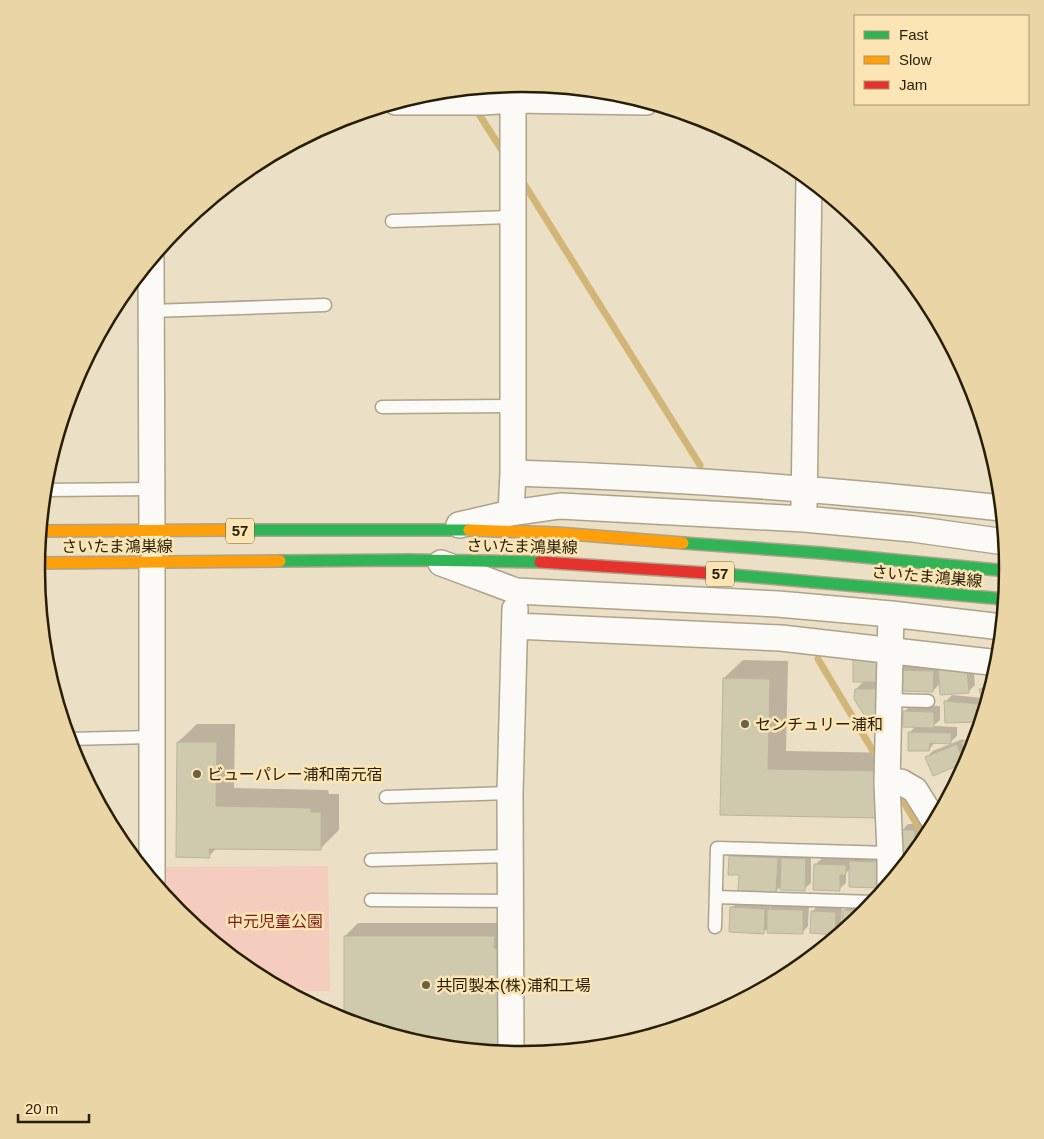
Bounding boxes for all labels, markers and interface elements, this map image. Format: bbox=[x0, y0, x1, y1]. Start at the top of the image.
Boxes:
legend bbox=[854, 15, 1029, 105]
text: Fast bbox=[899, 26, 929, 43]
text: Slow bbox=[899, 51, 932, 68]
text: Jam bbox=[899, 76, 927, 93]
road number: 57 bbox=[226, 518, 254, 544]
street label: さいたま鴻巣線 bbox=[466, 537, 578, 556]
street label: さいたま鴻巣線 bbox=[61, 538, 173, 555]
road number: 57 bbox=[706, 562, 734, 586]
street label: さいたま鴻巣線 bbox=[871, 563, 983, 590]
place label: センチュリー浦和 bbox=[755, 716, 883, 733]
marker: センチュリー浦和 bbox=[739, 718, 751, 730]
place label: ビューパレー浦和南元宿 bbox=[207, 766, 383, 783]
marker: ビューパレー浦和南元宿 bbox=[191, 768, 203, 780]
park label: 中元児童公園 bbox=[227, 913, 323, 930]
place label: 共同製本(株)浦和工場 bbox=[436, 977, 591, 994]
marker: 共同製本(株)浦和工場 bbox=[420, 979, 432, 991]
scale bar bbox=[18, 1092, 89, 1124]
text: 20 m bbox=[25, 1100, 58, 1117]

